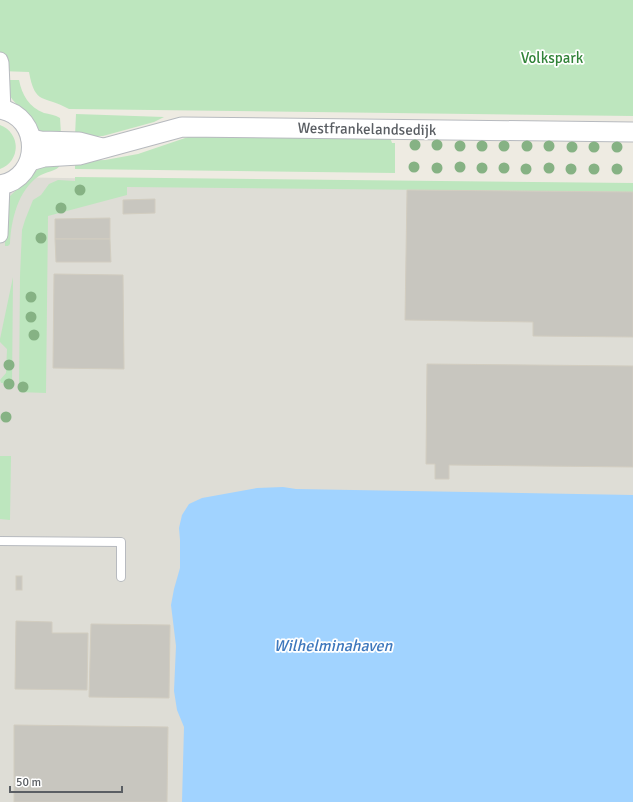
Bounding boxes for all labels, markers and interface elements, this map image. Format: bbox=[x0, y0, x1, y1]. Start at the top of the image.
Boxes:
park label: Volkspark bbox=[521, 49, 584, 67]
street label: Westfrankelandsedijk bbox=[297, 119, 437, 139]
water label: Wilhelminahaven bbox=[274, 636, 393, 656]
scale bar bbox=[10, 768, 122, 794]
text: 50 m bbox=[16, 775, 41, 790]

